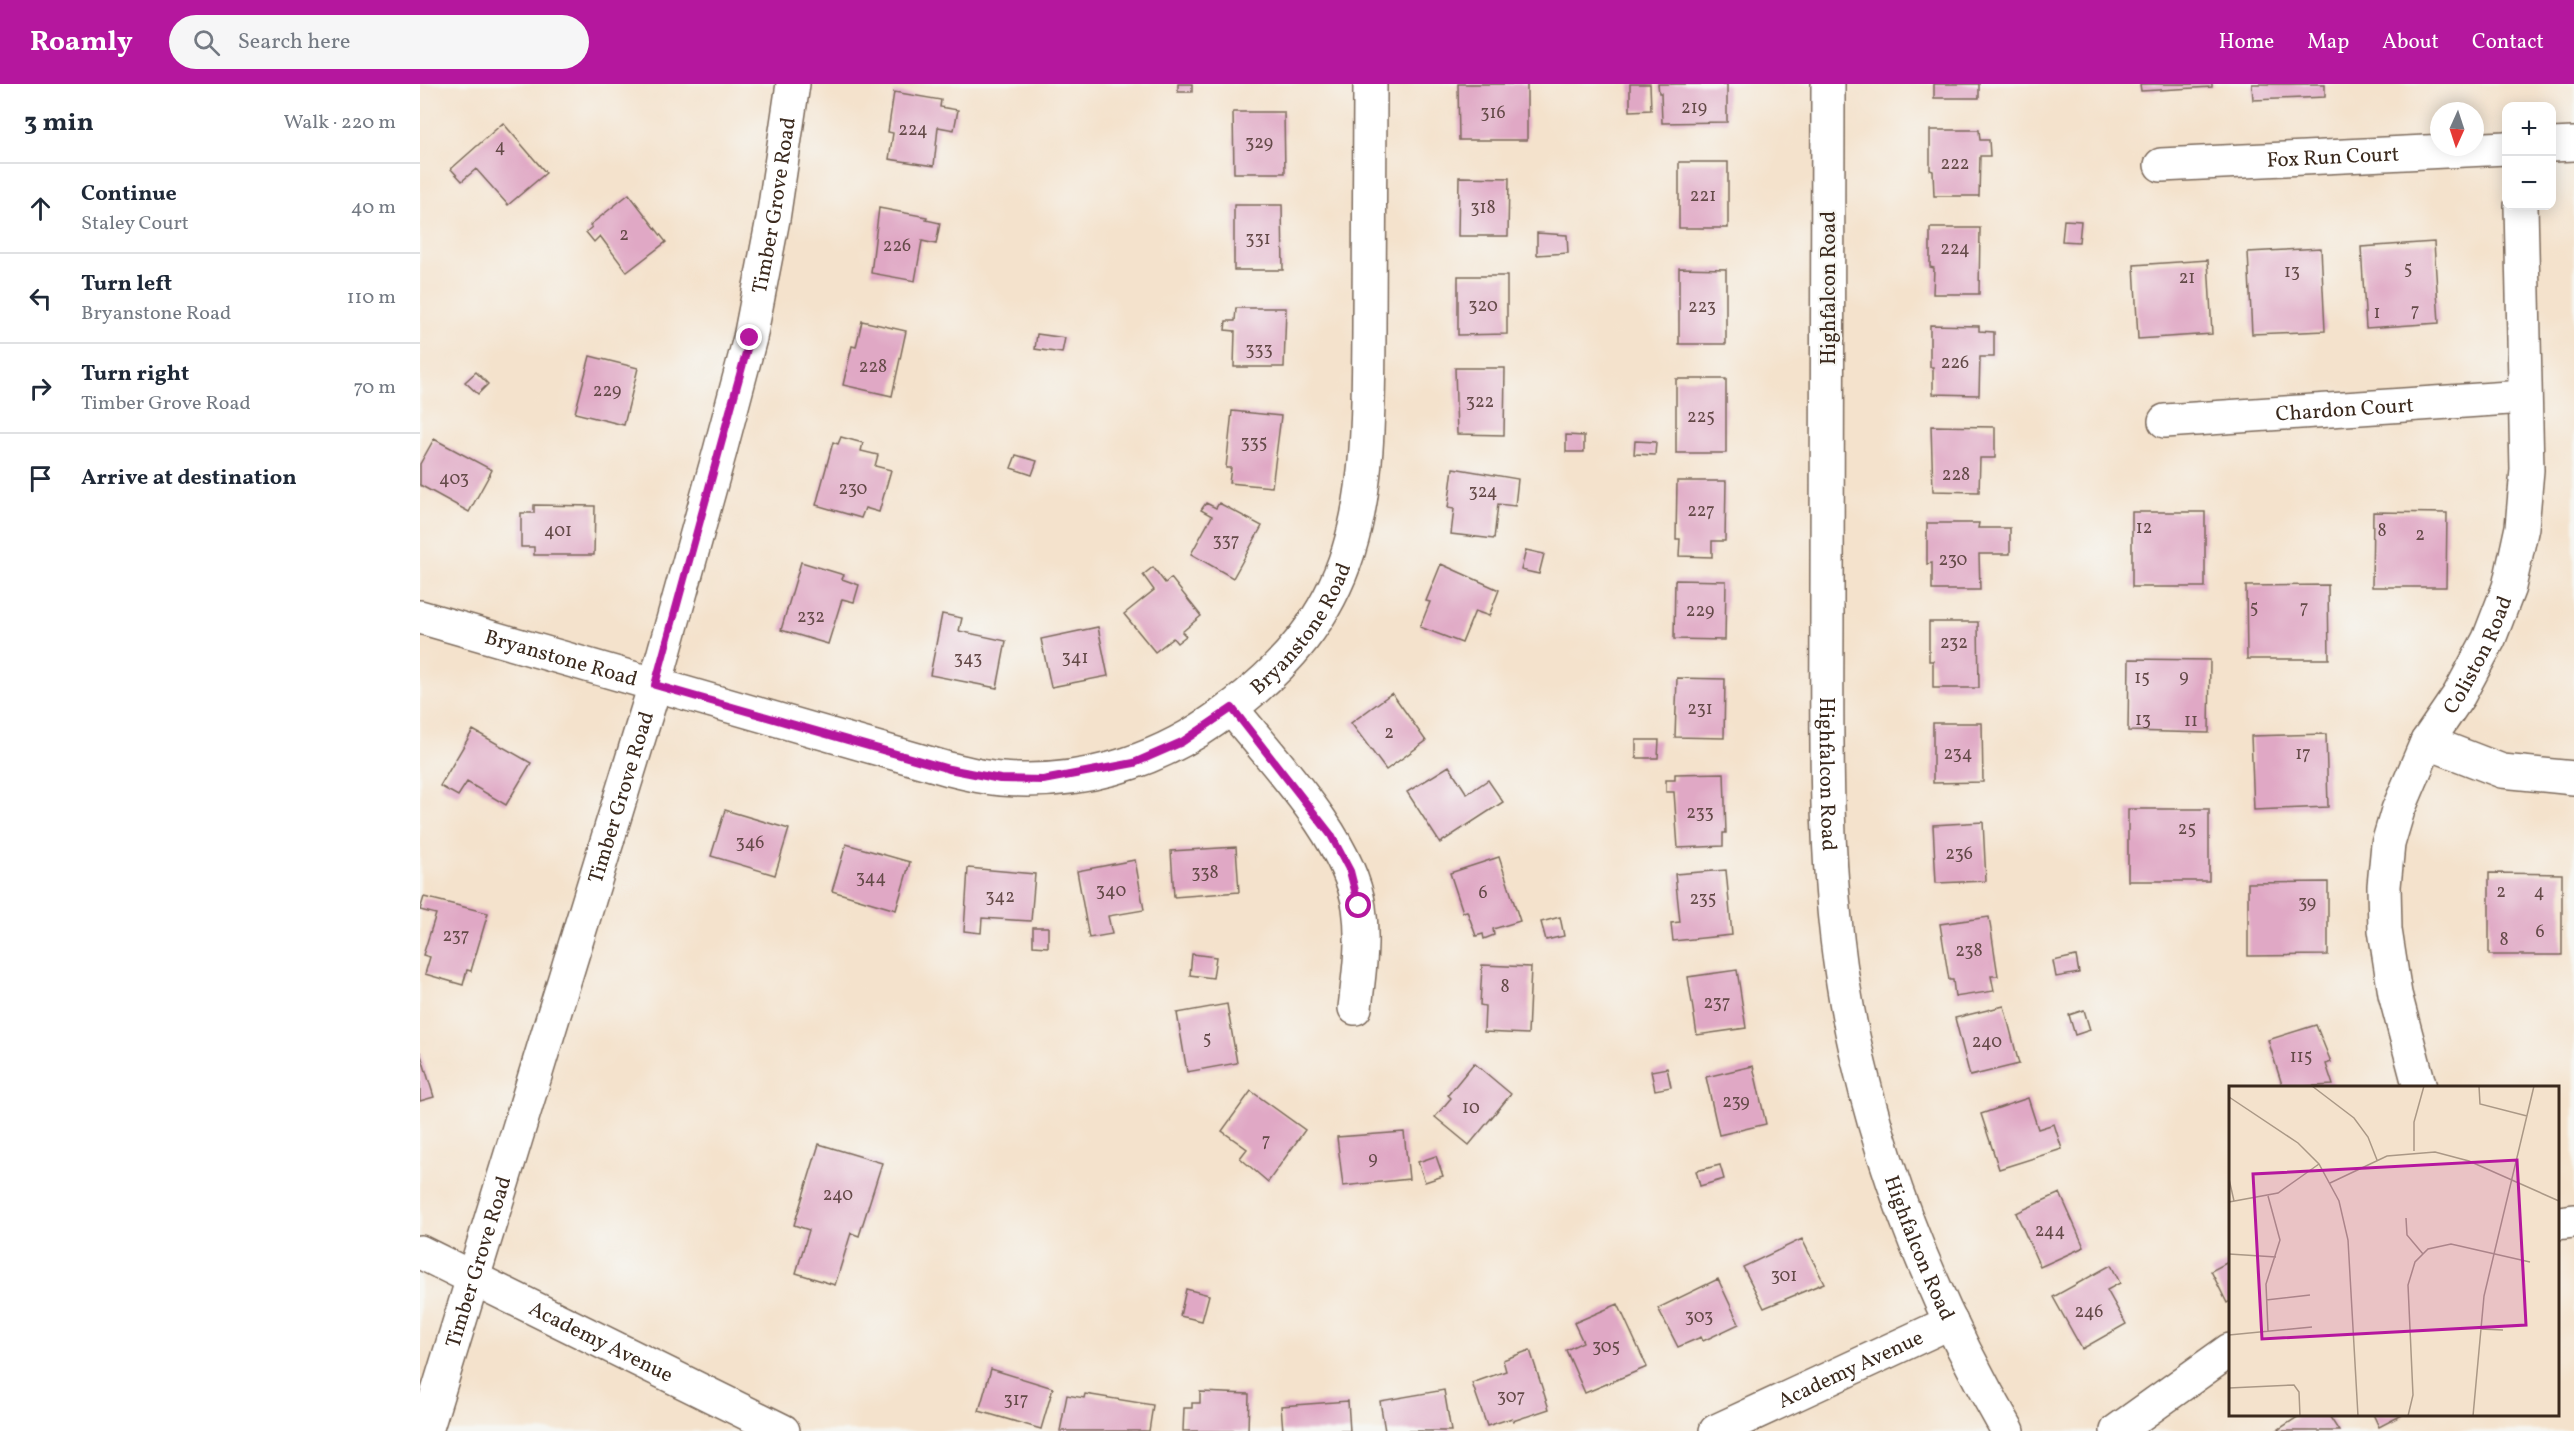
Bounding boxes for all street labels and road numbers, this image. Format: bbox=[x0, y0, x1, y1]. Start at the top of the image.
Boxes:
street label: Timber Grove Road bbox=[746, 115, 804, 296]
street label: Fox Run Court bbox=[2266, 140, 2400, 176]
street label: Highfalcon Road bbox=[1815, 211, 1844, 365]
street label: Chardon Court bbox=[2275, 391, 2415, 430]
street label: Bryanstone Road bbox=[1245, 559, 1359, 702]
street label: Coliston Road bbox=[2437, 592, 2520, 720]
street label: Bryanstone Road bbox=[481, 623, 641, 695]
street label: Highfalcon Road bbox=[1811, 697, 1843, 852]
street label: Timber Grove Road bbox=[582, 708, 662, 887]
street label: Highfalcon Road bbox=[1876, 1172, 1961, 1326]
street label: Timber Grove Road bbox=[439, 1173, 519, 1352]
street label: Academy Avenue bbox=[523, 1295, 678, 1391]
street label: Academy Avenue bbox=[1773, 1324, 1928, 1416]

